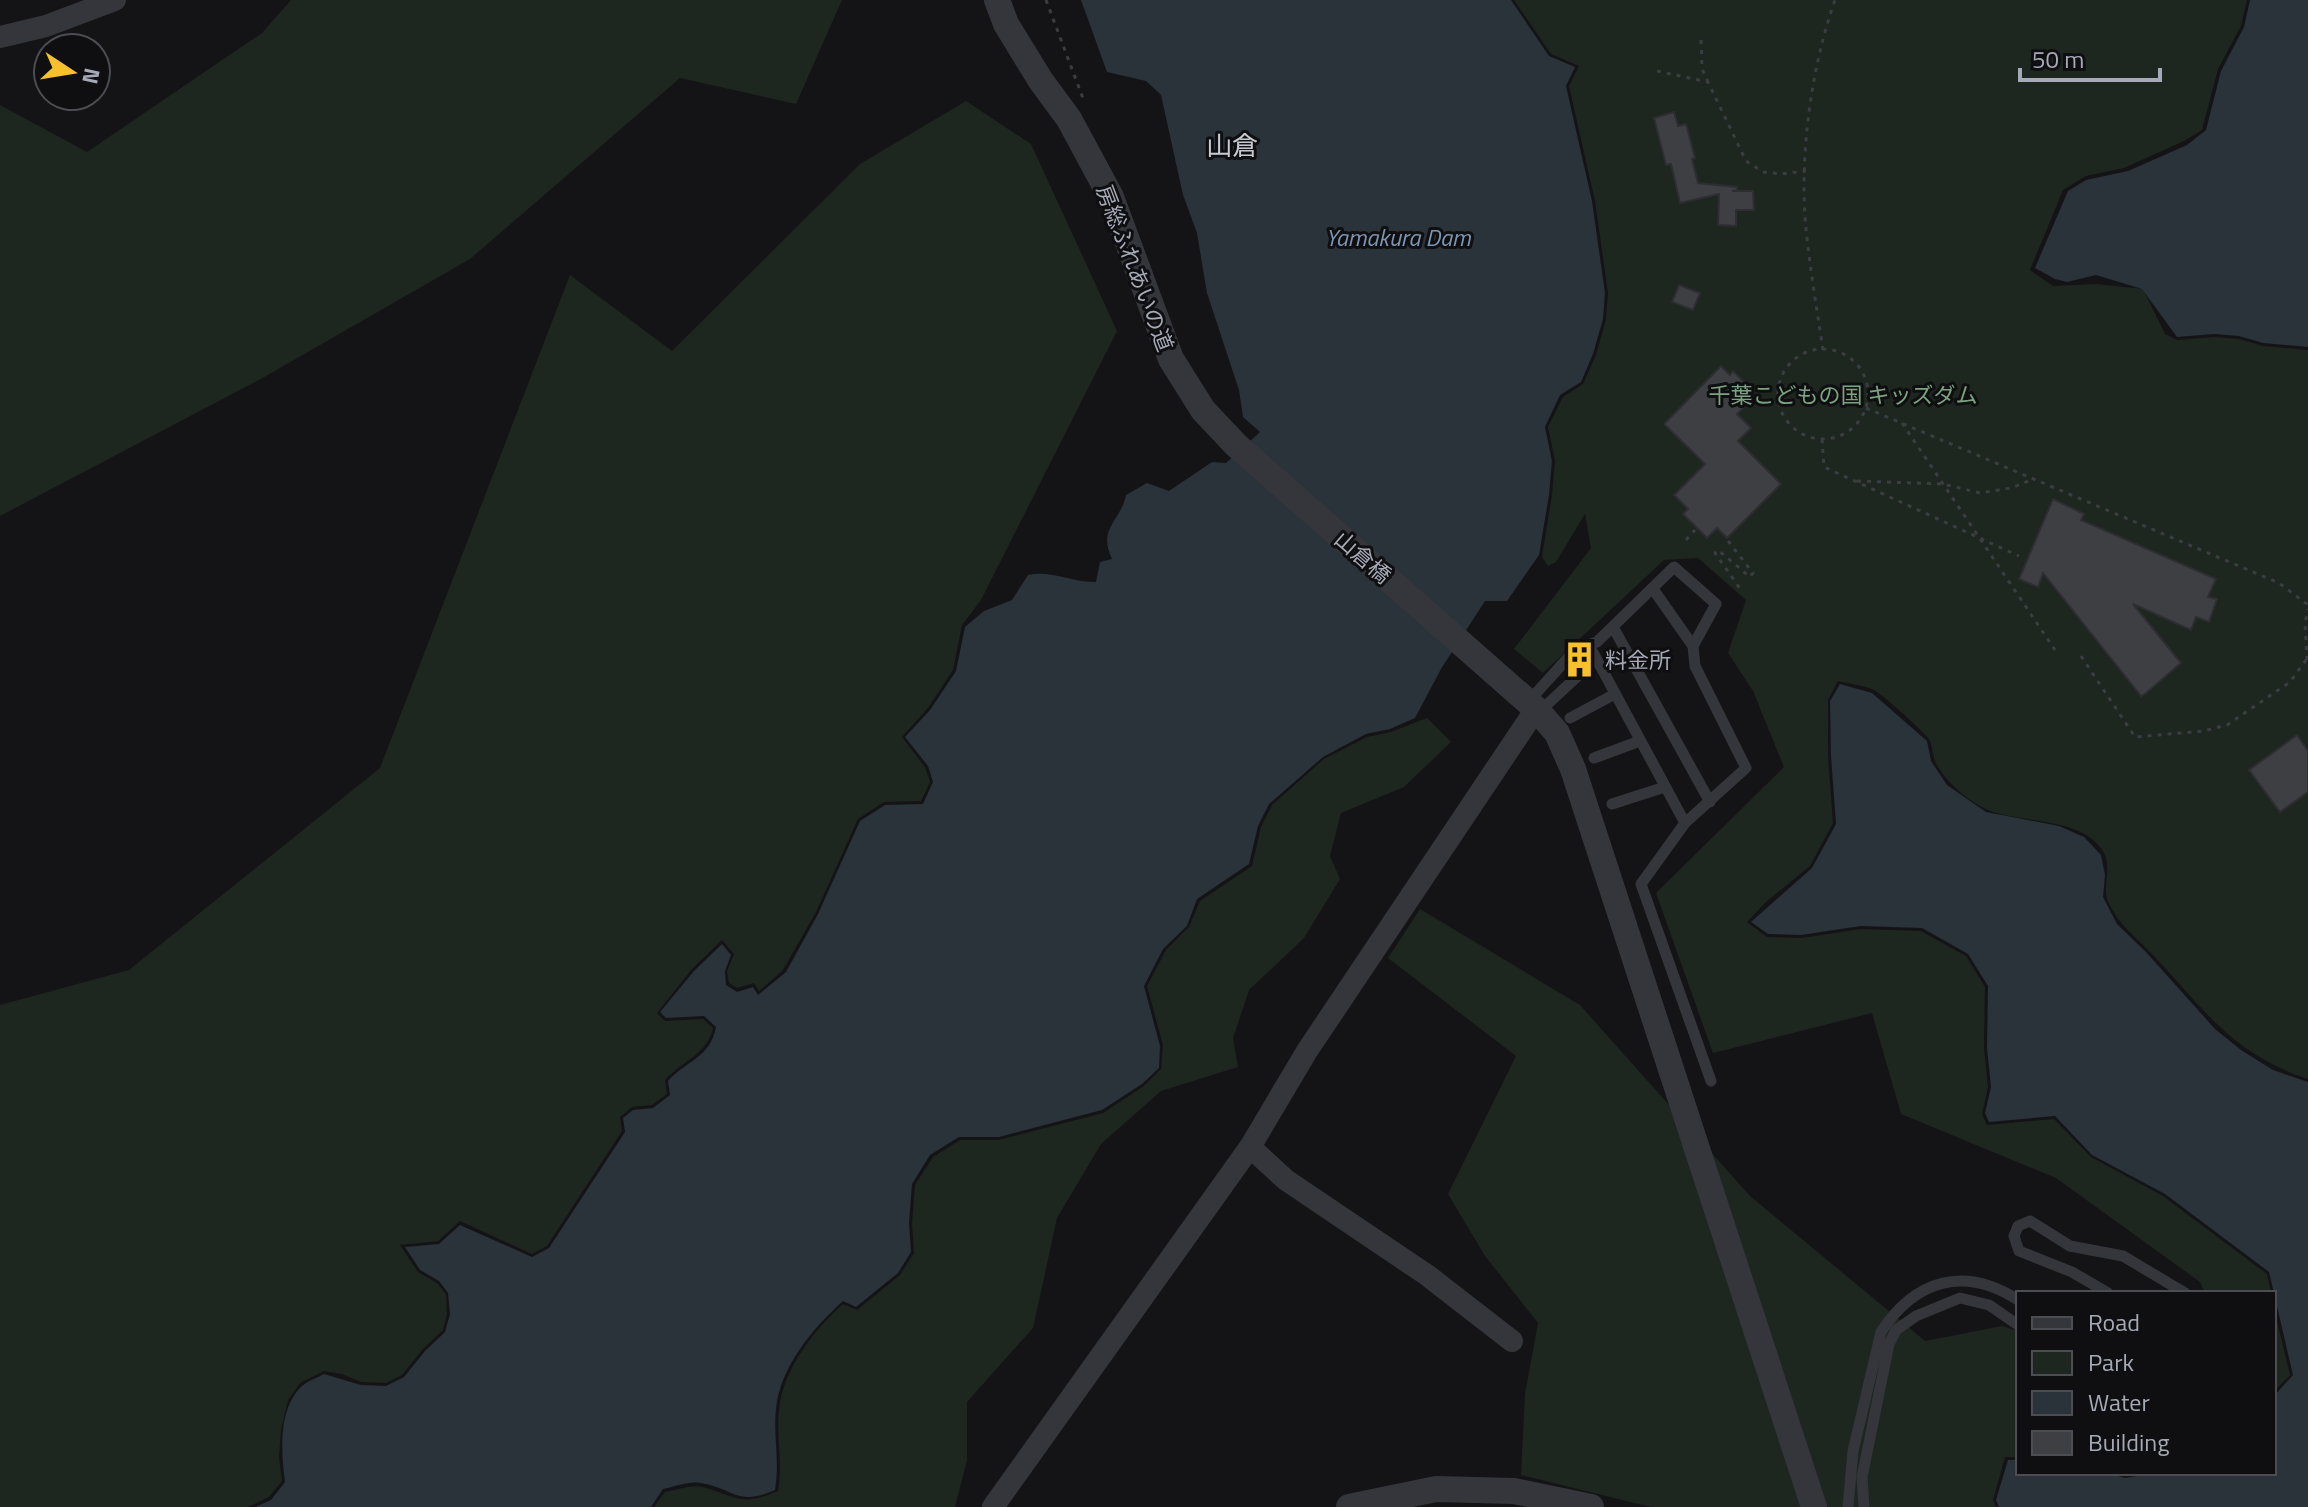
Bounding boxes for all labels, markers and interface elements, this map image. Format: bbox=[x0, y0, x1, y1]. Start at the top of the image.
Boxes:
north arrow bbox=[32, 32, 112, 112]
scale bar bbox=[2020, 32, 2160, 82]
text: 50 m bbox=[2032, 41, 2084, 77]
text: N bbox=[73, 65, 110, 87]
district label: 山倉 bbox=[1206, 126, 1258, 165]
street label: 房総ふれあいの道 bbox=[1088, 180, 1182, 356]
water label: Yamakura Dam bbox=[1325, 219, 1472, 255]
park label: 千葉こどもの国 キッズダム bbox=[1709, 378, 1977, 412]
street label: 山倉橋 bbox=[1327, 523, 1399, 591]
building icon: 料金所 bbox=[1560, 641, 1598, 679]
place label: 料金所 bbox=[1605, 643, 1671, 677]
legend bbox=[2016, 1291, 2276, 1475]
text: Road bbox=[2088, 1304, 2140, 1340]
text: Park bbox=[2088, 1344, 2134, 1380]
text: Water bbox=[2088, 1384, 2150, 1420]
text: Building bbox=[2088, 1424, 2170, 1460]

